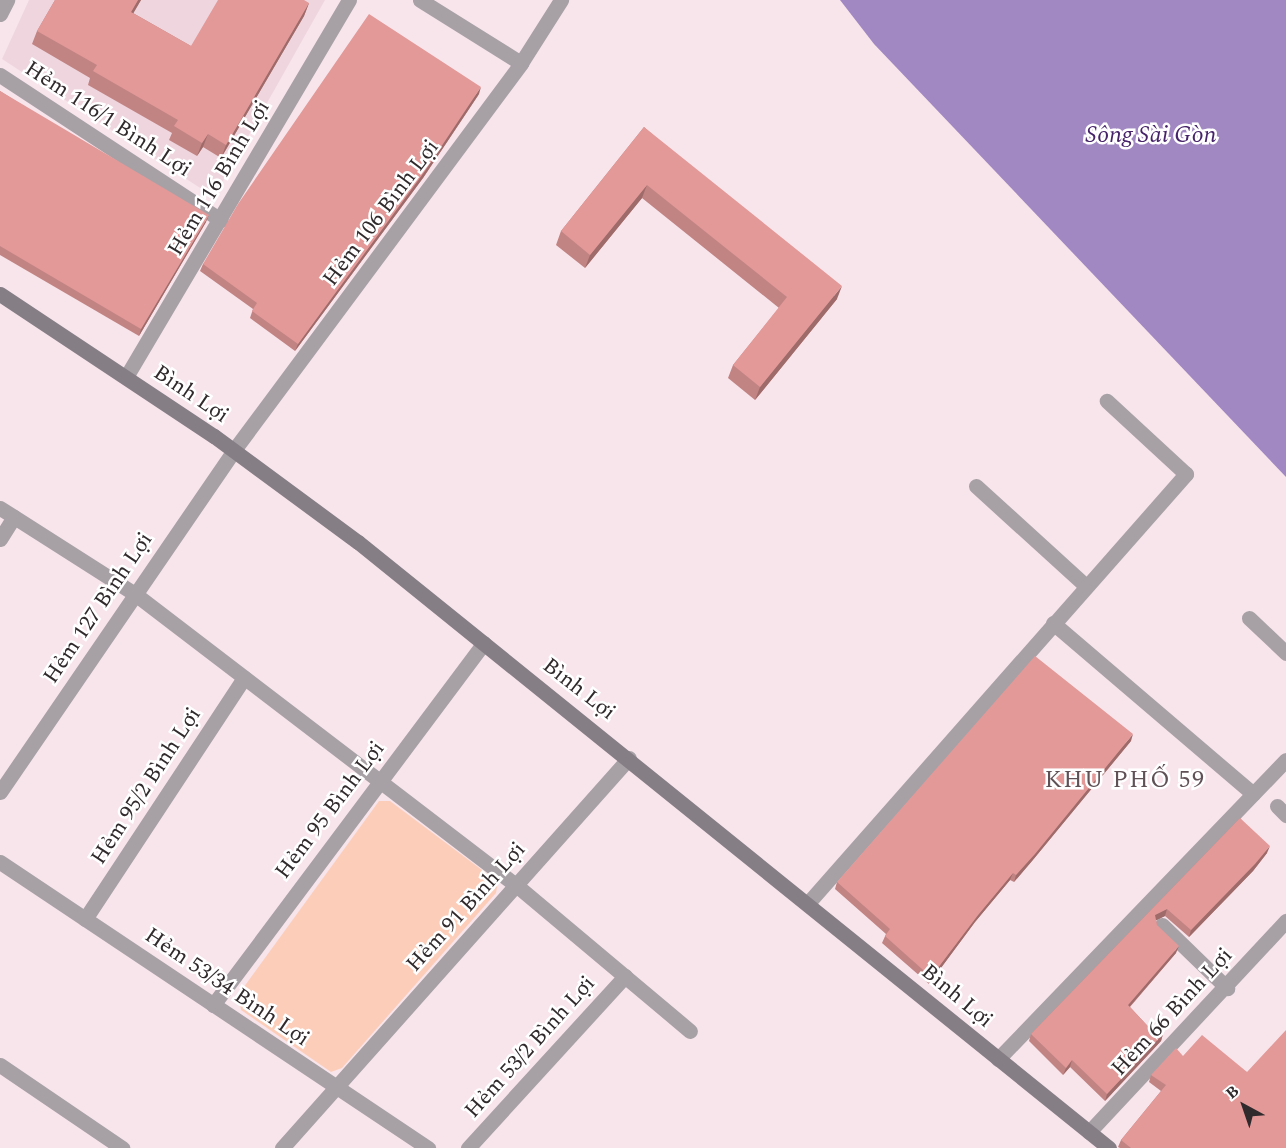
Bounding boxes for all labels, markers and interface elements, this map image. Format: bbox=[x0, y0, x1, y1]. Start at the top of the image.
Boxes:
street label: Hẻm 116/1 Bình Lợi bbox=[20, 55, 196, 183]
street label: Hẻm 116 Bình Lợi bbox=[162, 96, 276, 260]
water label: Sông Sài Gòn bbox=[1086, 122, 1216, 150]
street label: Hẻm 106 Bình Lợi bbox=[317, 135, 445, 291]
street label: Bình Lợi bbox=[148, 359, 234, 429]
street label: Hẻm 127 Bình Lợi bbox=[38, 527, 158, 689]
street label: Bình Lợi bbox=[537, 652, 621, 726]
street label: Hẻm 95/2 Bình Lợi bbox=[85, 702, 207, 870]
street label: Hẻm 95 Bình Lợi bbox=[270, 736, 390, 884]
district label: KHU PHỐ 59 bbox=[1044, 767, 1206, 795]
street label: Hẻm 91 Bình Lợi bbox=[401, 837, 531, 977]
street label: Hẻm 53/34 Bình Lợi bbox=[140, 922, 314, 1052]
street label: Hẻm 66 Bình Lợi bbox=[1106, 942, 1238, 1082]
street label: Bình Lợi bbox=[916, 959, 998, 1033]
street label: Hẻm 53/2 Bình Lợi bbox=[459, 971, 601, 1123]
north arrow bbox=[1214, 1076, 1274, 1136]
text: B bbox=[1220, 1079, 1244, 1105]

